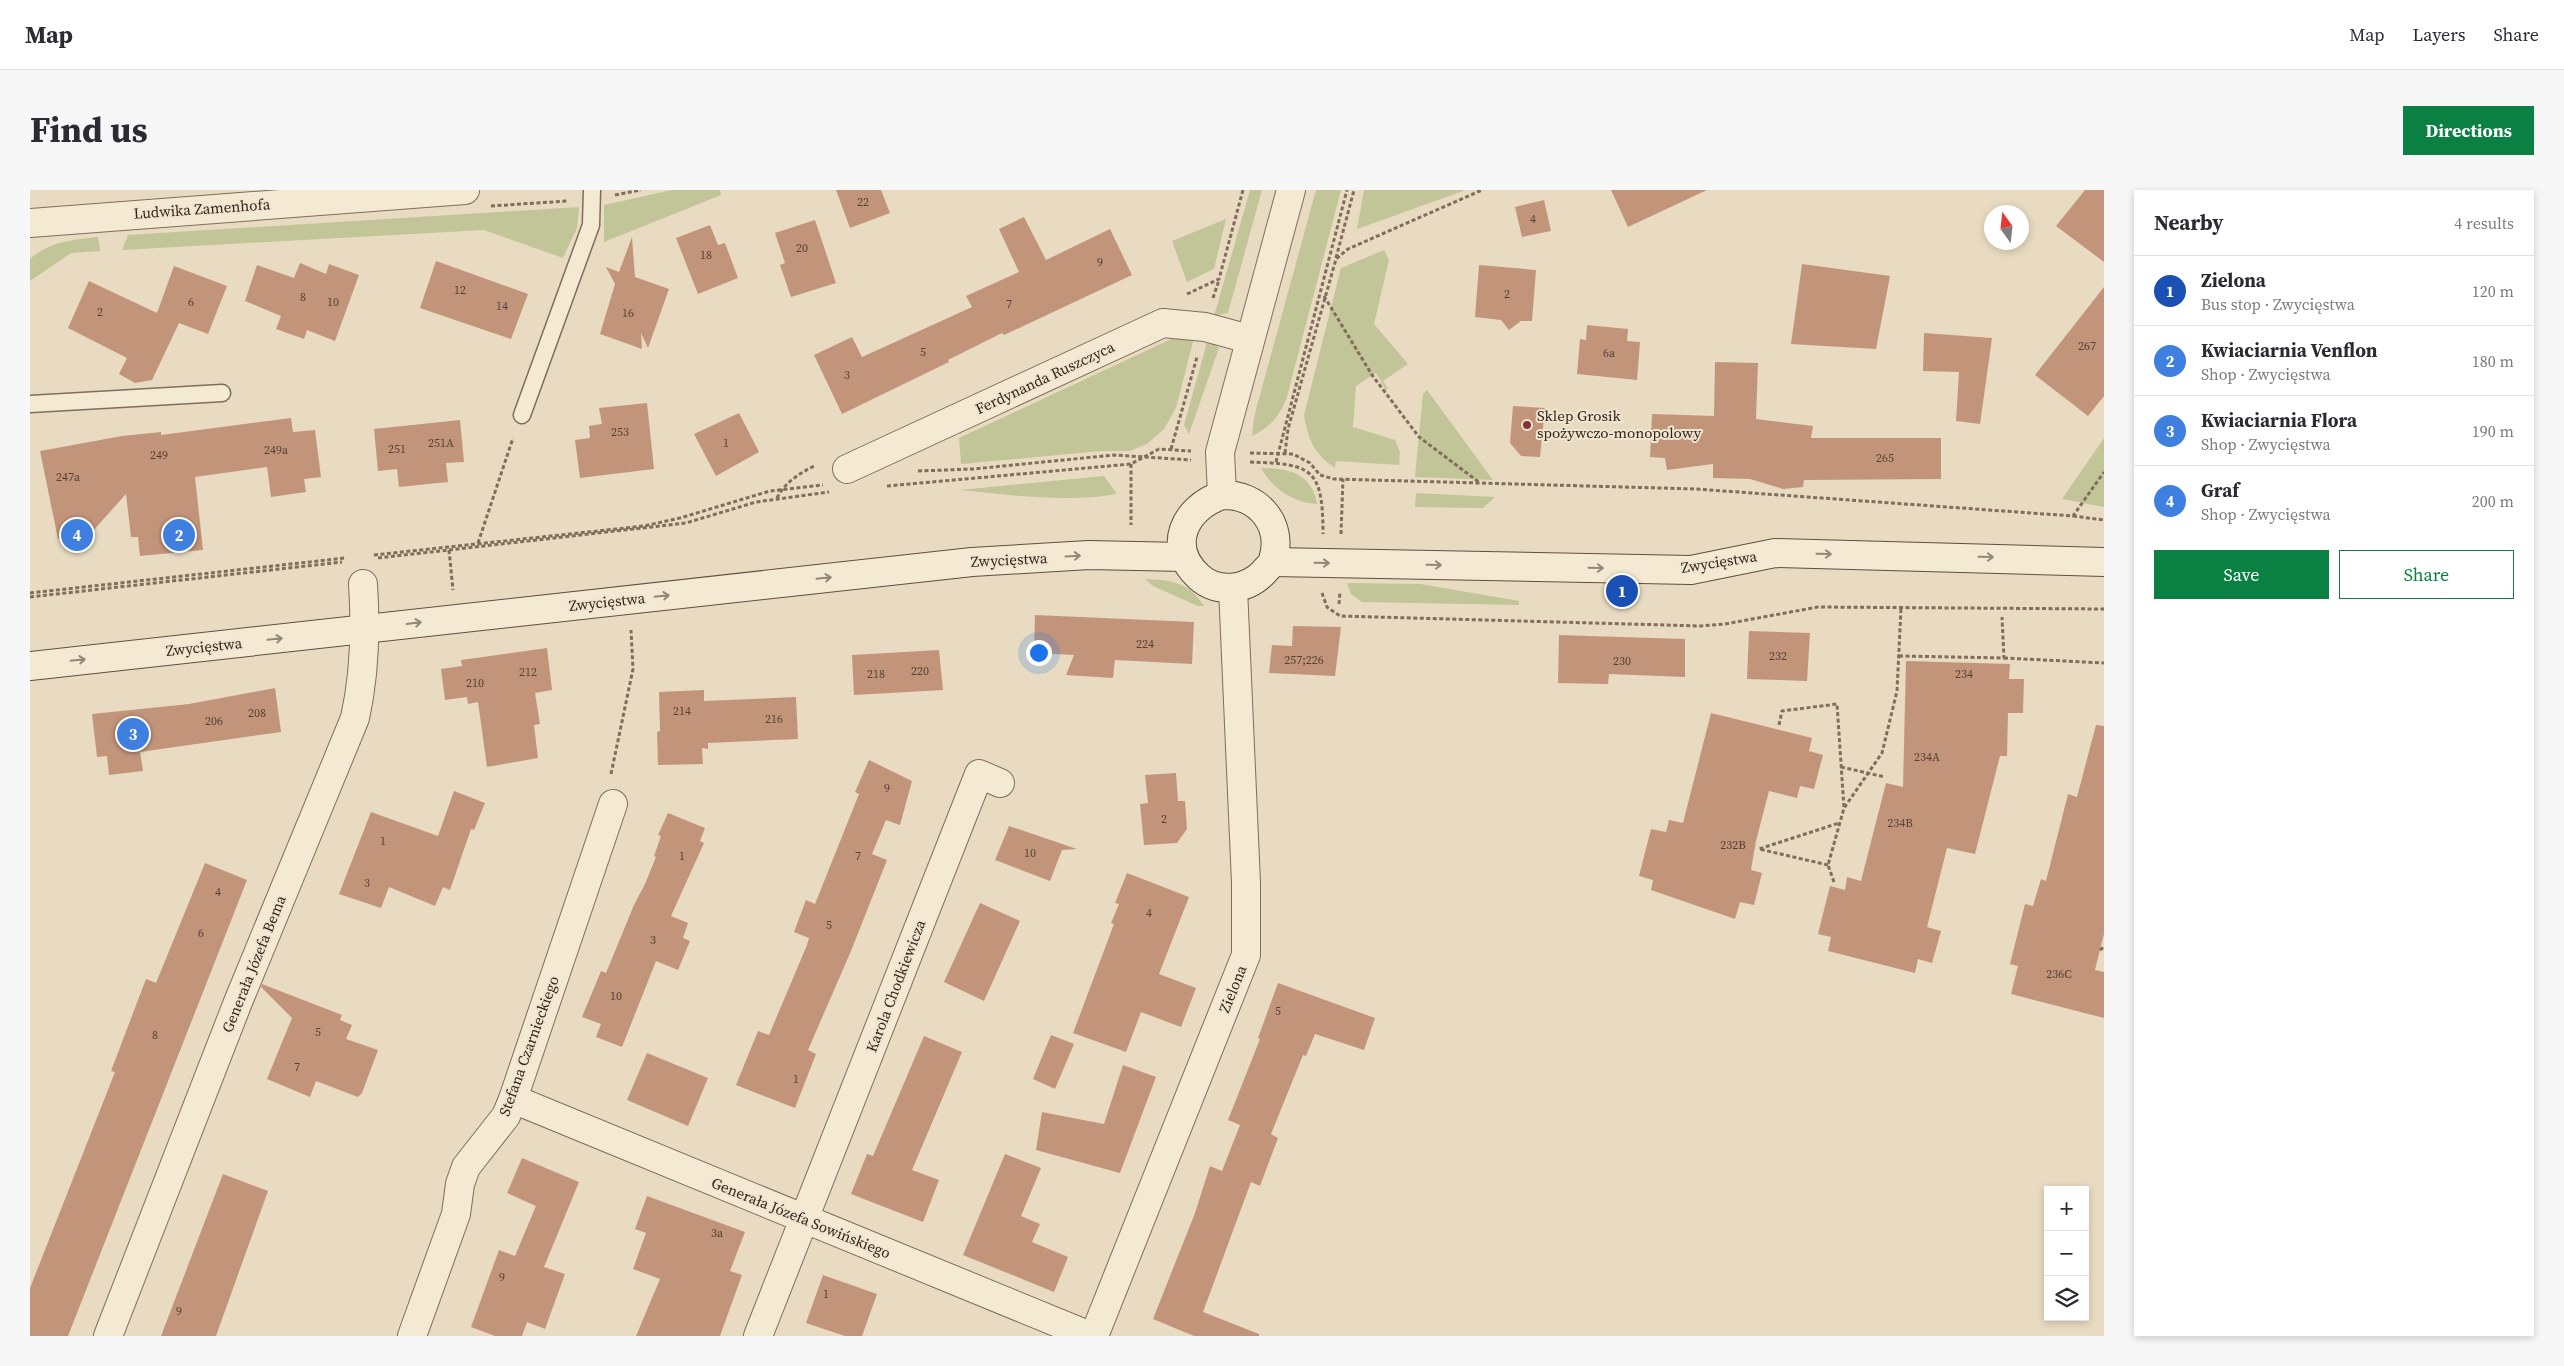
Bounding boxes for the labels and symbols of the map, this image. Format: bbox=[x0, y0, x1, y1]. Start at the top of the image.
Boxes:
street label: Ludwika Zamenhofa bbox=[133, 193, 271, 224]
house number: 22 bbox=[857, 194, 869, 210]
north arrow bbox=[1984, 205, 2029, 250]
house number: 4 bbox=[1530, 211, 1536, 227]
house number: 20 bbox=[796, 240, 808, 256]
house number: 18 bbox=[700, 247, 712, 263]
house number: 9 bbox=[1097, 254, 1103, 270]
house number: 12 bbox=[454, 282, 466, 298]
house number: 2 bbox=[1504, 286, 1510, 302]
house number: 8 bbox=[300, 289, 306, 305]
house number: 6 bbox=[188, 294, 194, 310]
house number: 10 bbox=[327, 294, 339, 310]
house number: 7 bbox=[1006, 296, 1012, 312]
house number: 14 bbox=[496, 298, 508, 314]
house number: 2 bbox=[97, 304, 103, 320]
house number: 16 bbox=[622, 305, 634, 321]
street label: Ferdynanda Ruszczyca bbox=[972, 336, 1118, 419]
house number: 267 bbox=[2078, 338, 2096, 354]
house number: 5 bbox=[920, 344, 926, 360]
house number: 6a bbox=[1603, 345, 1616, 361]
house number: 3 bbox=[844, 367, 850, 383]
place label: Sklep Grosik spożywczo-monopolowy bbox=[1537, 405, 1701, 443]
marker: Sklep Grosik spożywczo-monopolowy bbox=[1521, 419, 1533, 431]
house number: 253 bbox=[611, 424, 629, 440]
house number: 251A bbox=[428, 435, 454, 451]
house number: 1 bbox=[723, 435, 729, 451]
house number: 251 bbox=[388, 441, 406, 457]
house number: 249a bbox=[264, 442, 289, 458]
house number: 249 bbox=[150, 447, 168, 463]
house number: 265 bbox=[1876, 450, 1894, 466]
house number: 247a bbox=[56, 469, 81, 485]
pin: 4 bbox=[61, 516, 93, 554]
pin: 2 bbox=[163, 516, 195, 554]
street label: Zwycięstwa bbox=[1679, 545, 1759, 578]
street label: Zwycięstwa bbox=[970, 547, 1048, 572]
one-way arrow bbox=[1816, 549, 1832, 559]
one-way arrow bbox=[1065, 552, 1081, 561]
one-way arrow bbox=[1978, 552, 1994, 562]
one-way arrow bbox=[1313, 558, 1329, 568]
one-way arrow bbox=[1425, 560, 1441, 570]
one-way arrow bbox=[1588, 563, 1604, 573]
pin: 1 bbox=[1606, 572, 1638, 610]
one-way arrow bbox=[816, 573, 832, 583]
street label: Zwycięstwa bbox=[568, 587, 647, 616]
one-way arrow bbox=[654, 591, 670, 601]
one-way arrow bbox=[406, 618, 422, 628]
street label: Zwycięstwa bbox=[165, 632, 244, 661]
one-way arrow bbox=[267, 634, 283, 644]
house number: 224 bbox=[1136, 636, 1154, 652]
your location bbox=[1026, 640, 1052, 666]
house number: 232 bbox=[1769, 648, 1787, 664]
house number: 257;226 bbox=[1284, 652, 1324, 668]
house number: 230 bbox=[1613, 653, 1631, 669]
one-way arrow bbox=[70, 655, 86, 665]
house number: 220 bbox=[911, 663, 929, 679]
house number: 212 bbox=[519, 664, 537, 680]
house number: 218 bbox=[867, 666, 885, 682]
house number: 234 bbox=[1955, 666, 1973, 682]
house number: 210 bbox=[466, 675, 484, 691]
house number: 214 bbox=[673, 703, 691, 719]
house number: 208 bbox=[248, 705, 266, 721]
house number: 216 bbox=[765, 711, 783, 727]
house number: 206 bbox=[205, 713, 223, 729]
pin: 3 bbox=[117, 715, 149, 753]
house number: 234A bbox=[1914, 749, 1940, 765]
house number: 9 bbox=[884, 780, 890, 796]
house number: 2 bbox=[1161, 811, 1167, 827]
house number: 234B bbox=[1887, 815, 1913, 831]
house number: 1 bbox=[380, 833, 386, 849]
house number: 232B bbox=[1720, 837, 1746, 853]
house number: 10 bbox=[1024, 845, 1036, 861]
house number: 1 bbox=[679, 848, 685, 864]
house number: 7 bbox=[855, 848, 861, 864]
house number: 3 bbox=[364, 875, 370, 891]
house number: 4 bbox=[215, 884, 221, 900]
street label: Generała Józefa Bema bbox=[216, 892, 291, 1036]
house number: 4 bbox=[1146, 905, 1152, 921]
street label: Karola Chodkiewicza bbox=[861, 916, 931, 1055]
house number: 5 bbox=[826, 917, 832, 933]
house number: 6 bbox=[198, 925, 204, 941]
house number: 3 bbox=[650, 932, 656, 948]
street label: Zielona bbox=[1213, 962, 1252, 1016]
house number: 236C bbox=[2046, 966, 2072, 982]
street label: Stefana Czarnieckiego bbox=[493, 973, 564, 1119]
house number: 10 bbox=[610, 988, 622, 1004]
house number: 5 bbox=[1275, 1003, 1281, 1019]
house number: 5 bbox=[315, 1024, 321, 1040]
house number: 8 bbox=[152, 1027, 158, 1043]
house number: 7 bbox=[294, 1059, 300, 1075]
house number: 1 bbox=[793, 1071, 799, 1087]
street label: Generała Józefa Sowińskiego bbox=[708, 1172, 894, 1263]
house number: 3a bbox=[711, 1225, 724, 1241]
house number: 9 bbox=[499, 1269, 505, 1285]
house number: 1 bbox=[823, 1286, 829, 1302]
house number: 9 bbox=[176, 1303, 182, 1319]

